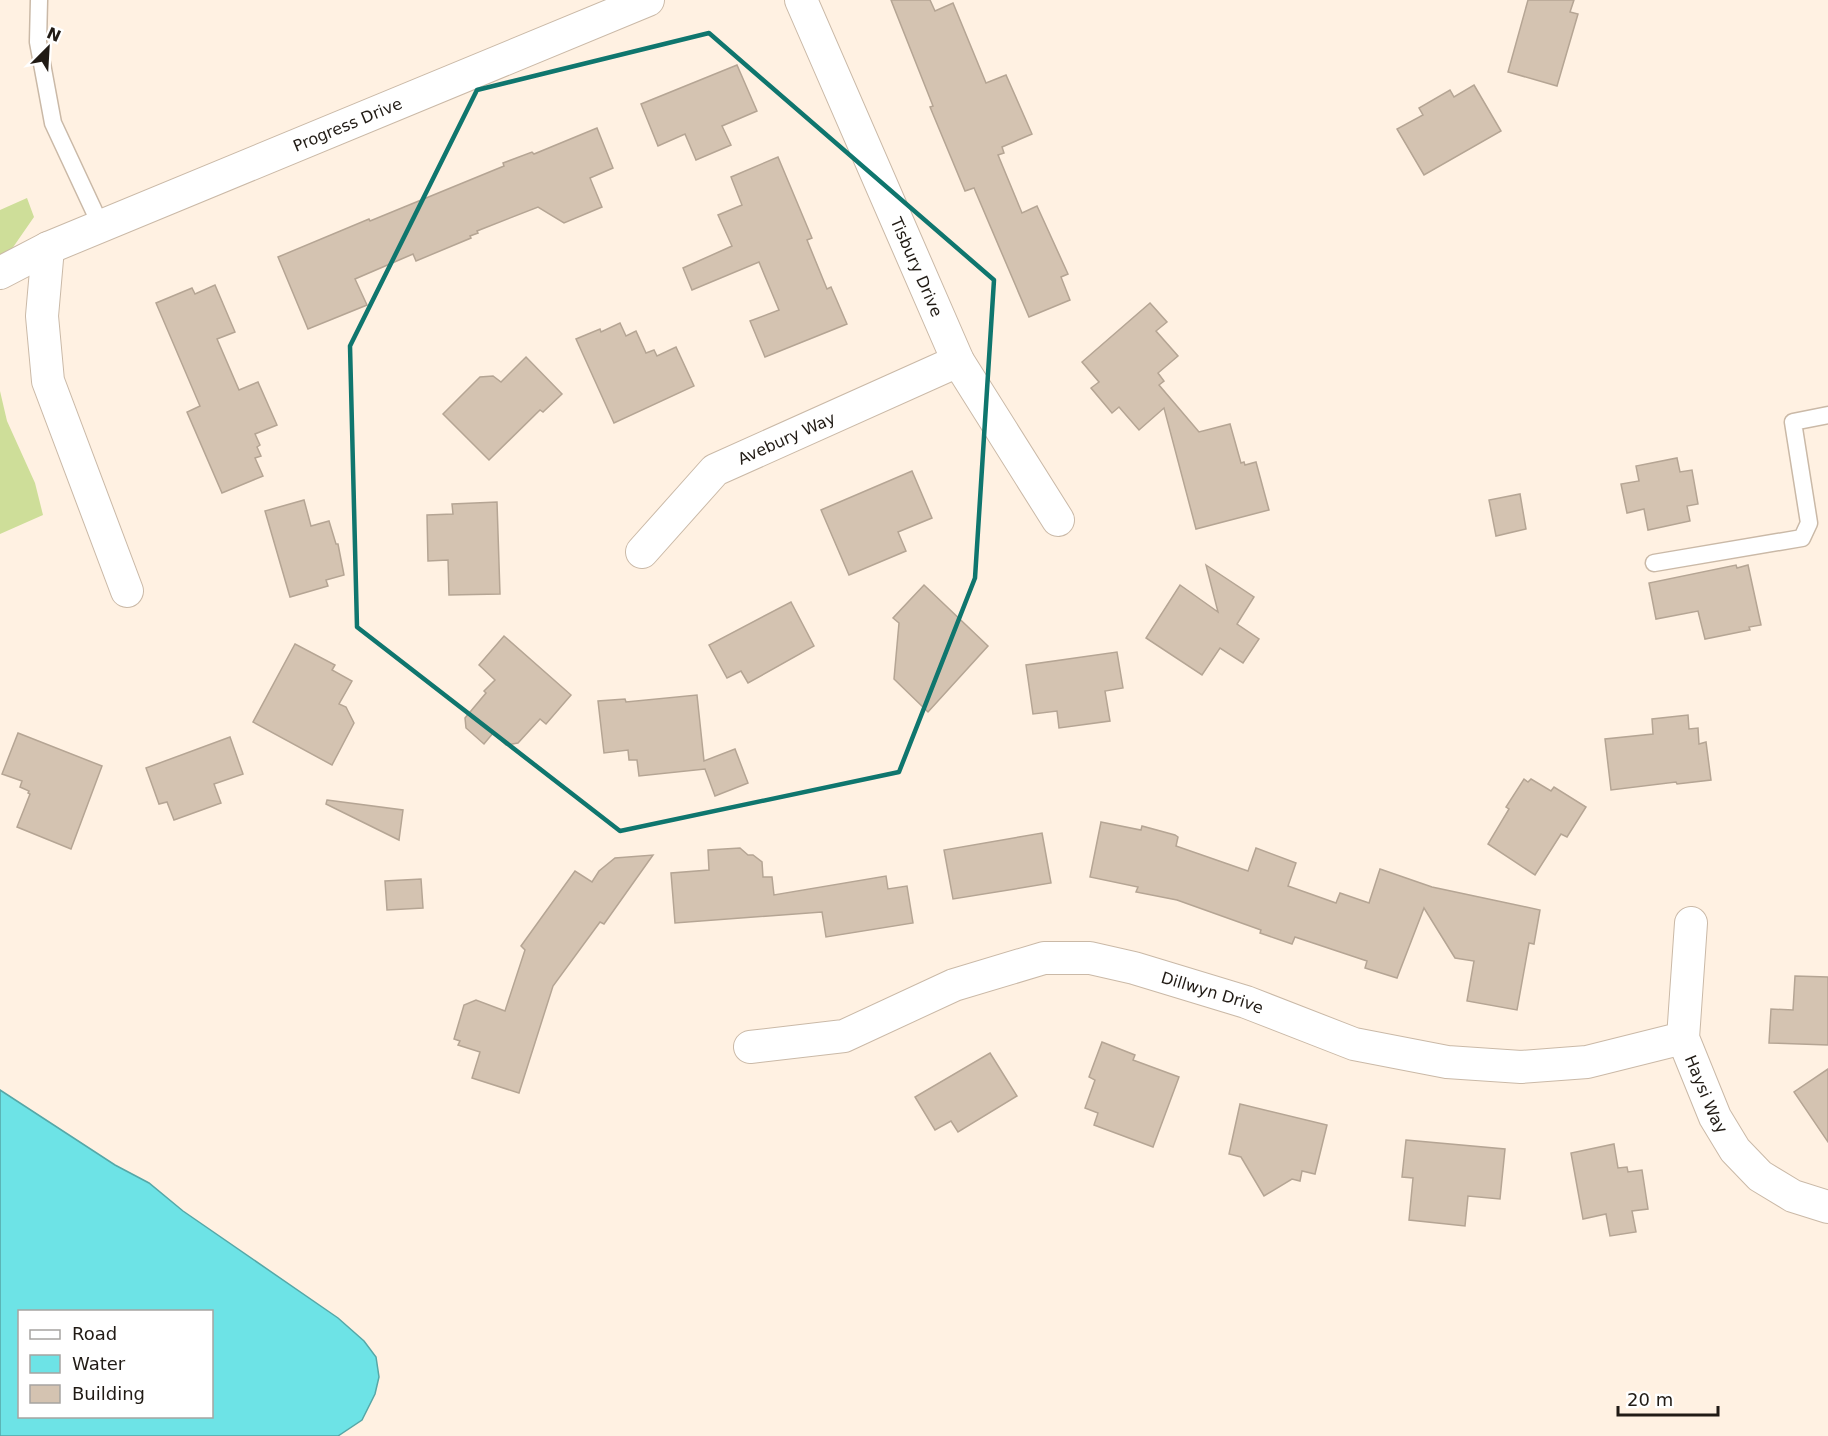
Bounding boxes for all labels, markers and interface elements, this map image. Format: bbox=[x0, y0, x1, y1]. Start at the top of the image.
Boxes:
north arrow bbox=[18, 18, 78, 78]
text: N bbox=[44, 23, 64, 46]
street label: Progress Drive bbox=[290, 94, 405, 156]
street label: Tisbury Drive bbox=[886, 214, 946, 320]
street label: Avebury Way bbox=[735, 408, 838, 469]
street label: Dillwyn Drive bbox=[1159, 968, 1266, 1018]
street label: Haysi Way bbox=[1681, 1052, 1732, 1137]
legend bbox=[18, 1310, 213, 1418]
text: Road bbox=[72, 1323, 117, 1344]
text: Water bbox=[72, 1353, 126, 1374]
scale bar bbox=[1618, 1379, 1718, 1417]
text: Building bbox=[72, 1383, 145, 1404]
text: 20 m bbox=[1627, 1389, 1673, 1410]

